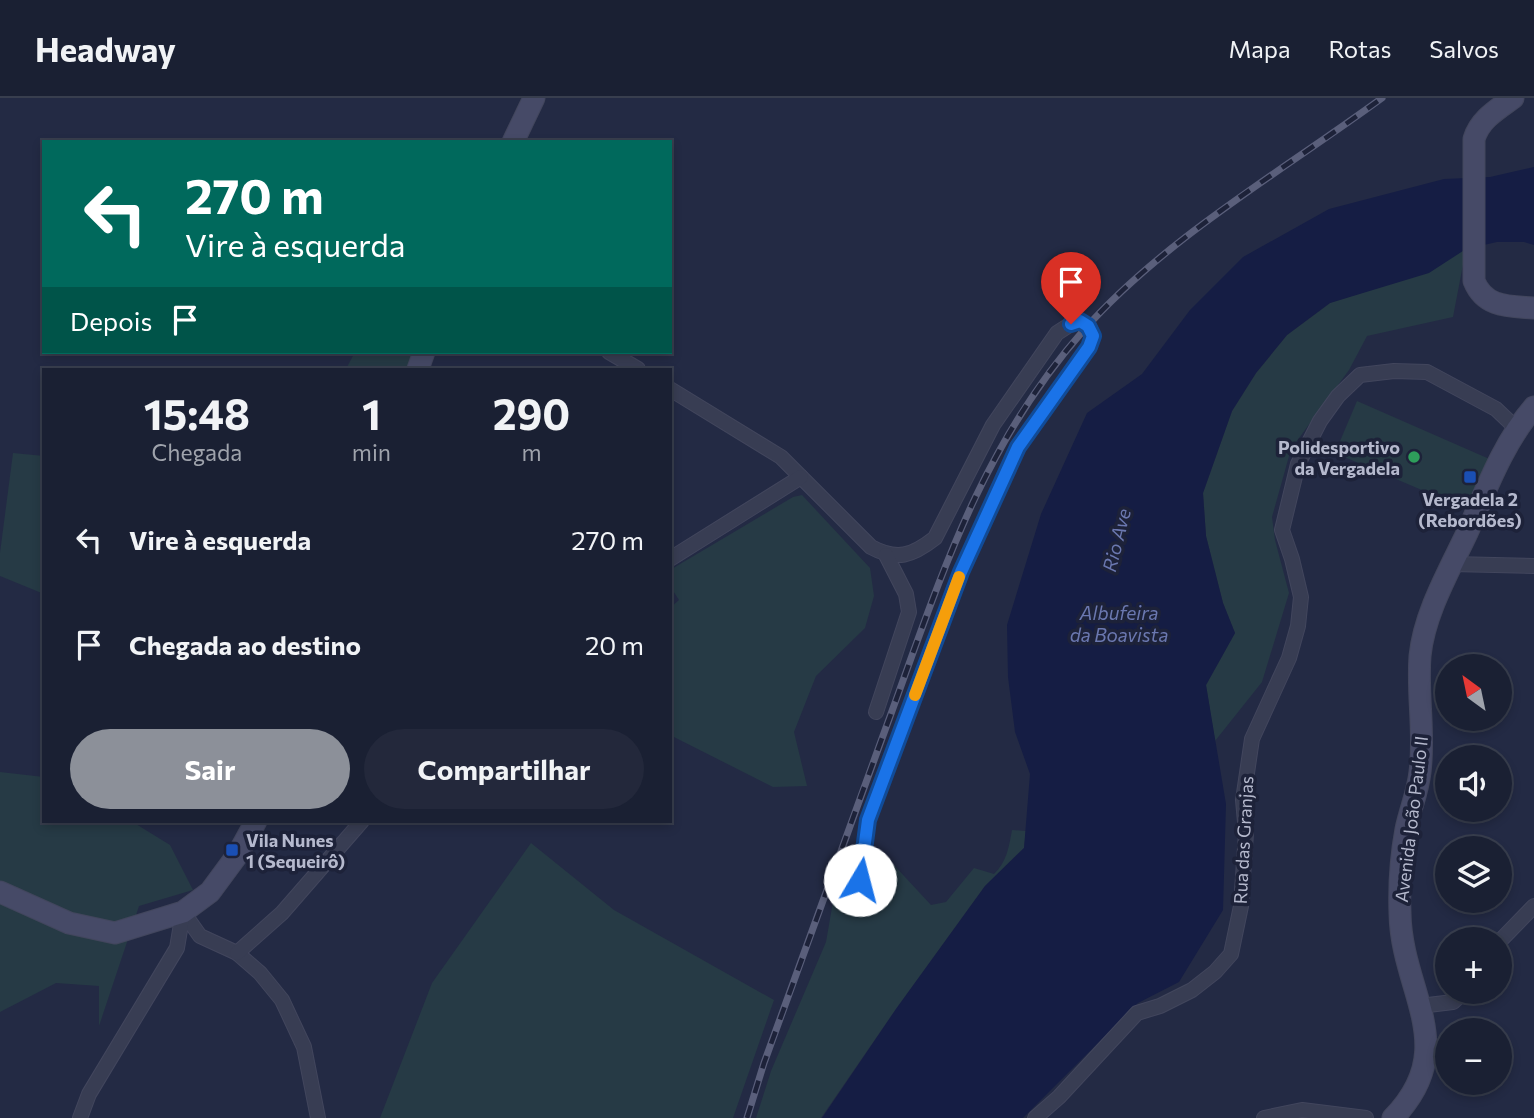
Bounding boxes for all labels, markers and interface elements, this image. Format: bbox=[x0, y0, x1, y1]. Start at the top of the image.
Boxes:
text: Headway bbox=[35, 28, 176, 69]
text: Mapa bbox=[1229, 34, 1291, 63]
text: Rotas bbox=[1329, 34, 1391, 63]
text: Salvos bbox=[1429, 34, 1499, 63]
text: 270 m bbox=[185, 164, 324, 224]
icon: left bbox=[70, 168, 161, 259]
text: Vire à esquerda bbox=[185, 224, 406, 264]
pin bbox=[1041, 252, 1101, 324]
icon: arrive bbox=[1052, 263, 1090, 301]
icon: arrive bbox=[166, 301, 204, 339]
text: Depois bbox=[70, 305, 152, 336]
text: 15:48 bbox=[144, 387, 250, 439]
text: 1 bbox=[362, 387, 381, 439]
text: 290 bbox=[493, 387, 570, 439]
place label: Polidesportivo da Vergadela bbox=[1278, 436, 1400, 479]
text: Chegada bbox=[152, 438, 242, 466]
text: min bbox=[352, 438, 391, 466]
text: m bbox=[521, 438, 542, 466]
marker: Polidesportivo da Vergadela bbox=[1406, 449, 1422, 465]
marker: Vergadela 2 (Rebordões) bbox=[1462, 469, 1478, 485]
place label: Vergadela 2 (Rebordões) bbox=[1418, 488, 1522, 531]
water label: Rio Ave bbox=[1097, 506, 1135, 574]
icon: left bbox=[70, 521, 108, 559]
text: Vire à esquerda bbox=[129, 524, 311, 555]
text: 270 m bbox=[571, 524, 644, 555]
water label: Albufeira da Boavista bbox=[1070, 601, 1168, 646]
icon: arrive bbox=[70, 626, 108, 664]
text: Chegada ao destino bbox=[129, 629, 361, 660]
text: 20 m bbox=[585, 629, 644, 660]
north arrow bbox=[1435, 654, 1512, 732]
map controls bbox=[1435, 654, 1512, 1095]
button: Sair bbox=[70, 729, 350, 809]
button: Compartilhar bbox=[364, 729, 644, 809]
street label: Avenida João Paulo II bbox=[1390, 735, 1432, 903]
button: sound bbox=[1435, 745, 1512, 822]
street label: Rua das Granjas bbox=[1229, 775, 1257, 905]
place label: Vila Nunes 1 (Sequeirô) bbox=[246, 829, 345, 872]
button: layers bbox=[1435, 836, 1512, 913]
marker: Vila Nunes 1 (Sequeirô) bbox=[224, 842, 240, 858]
position arrow bbox=[823, 843, 897, 917]
button: + bbox=[1435, 927, 1512, 1004]
button: − bbox=[1435, 1018, 1512, 1095]

